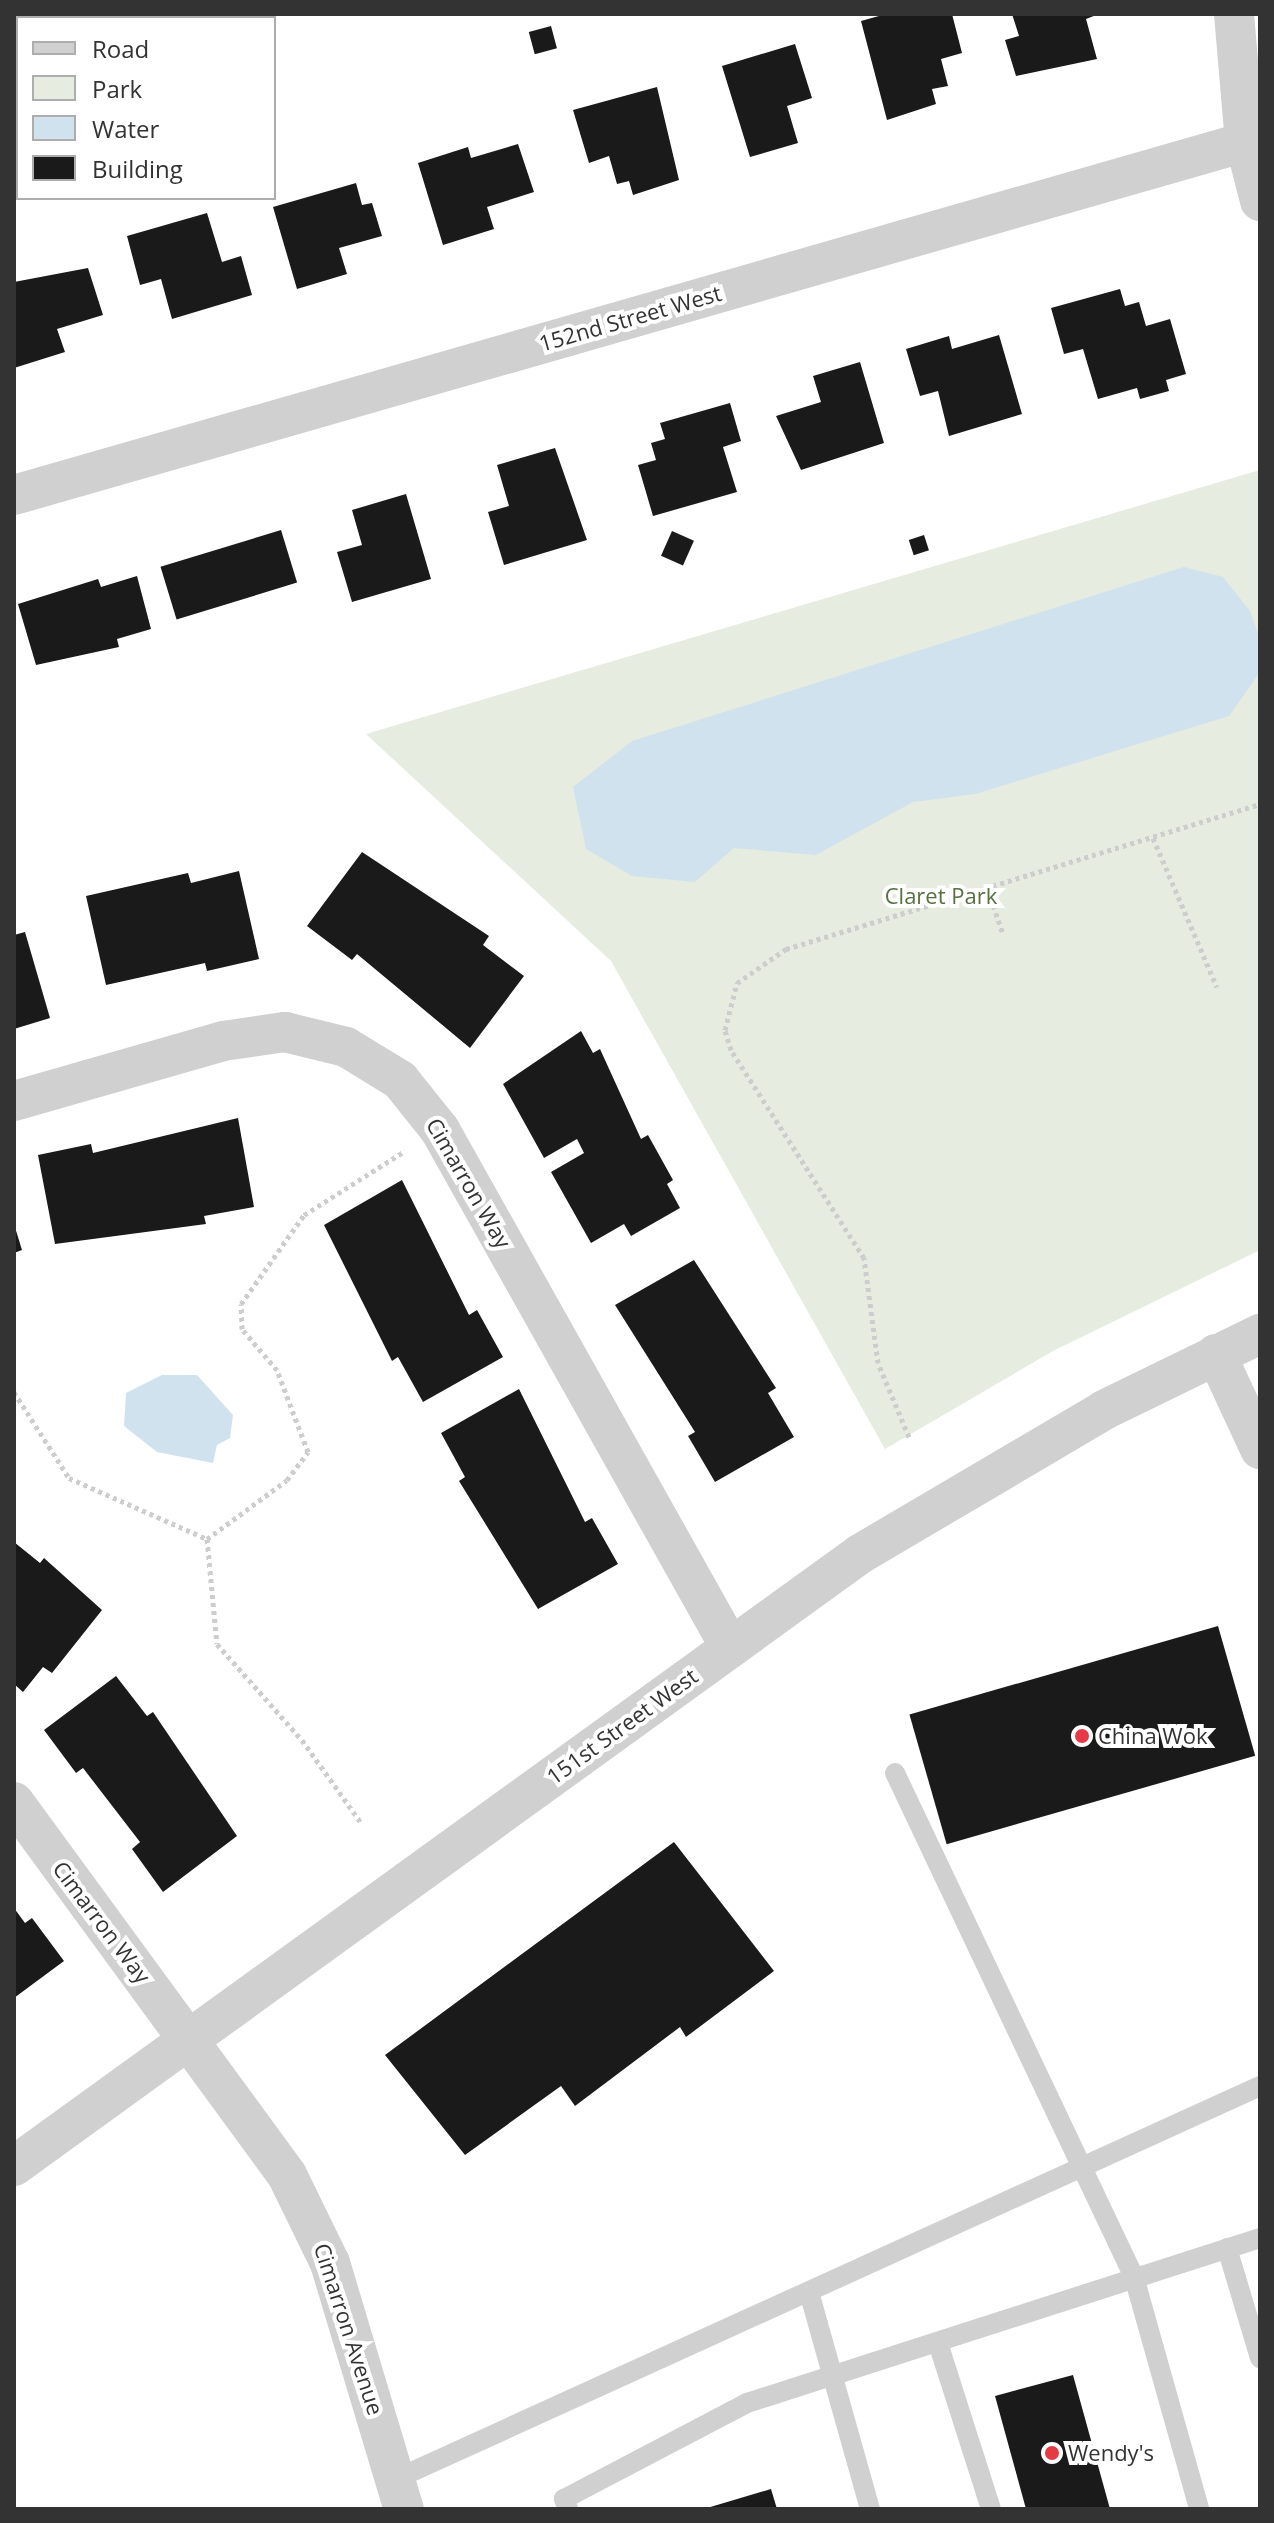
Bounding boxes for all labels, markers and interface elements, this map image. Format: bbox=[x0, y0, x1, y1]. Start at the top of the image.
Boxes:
legend bbox=[16, 16, 276, 200]
text: Road bbox=[92, 32, 149, 65]
text: Park bbox=[92, 72, 142, 105]
text: Water bbox=[92, 112, 159, 145]
text: Building bbox=[92, 152, 183, 185]
street label: 152nd Street West bbox=[536, 279, 724, 357]
park label: Claret Park bbox=[885, 883, 997, 909]
street label: Cimarron Way bbox=[421, 1113, 517, 1253]
street label: 151st Street West bbox=[541, 1662, 703, 1790]
place label: China Wok bbox=[1098, 1723, 1207, 1749]
marker: China Wok bbox=[1073, 1727, 1091, 1745]
street label: Cimarron Way bbox=[48, 1856, 156, 1988]
street label: Cimarron Avenue bbox=[309, 2240, 389, 2418]
place label: Wendy's bbox=[1068, 2440, 1154, 2466]
marker: Wendy's bbox=[1043, 2444, 1061, 2462]

